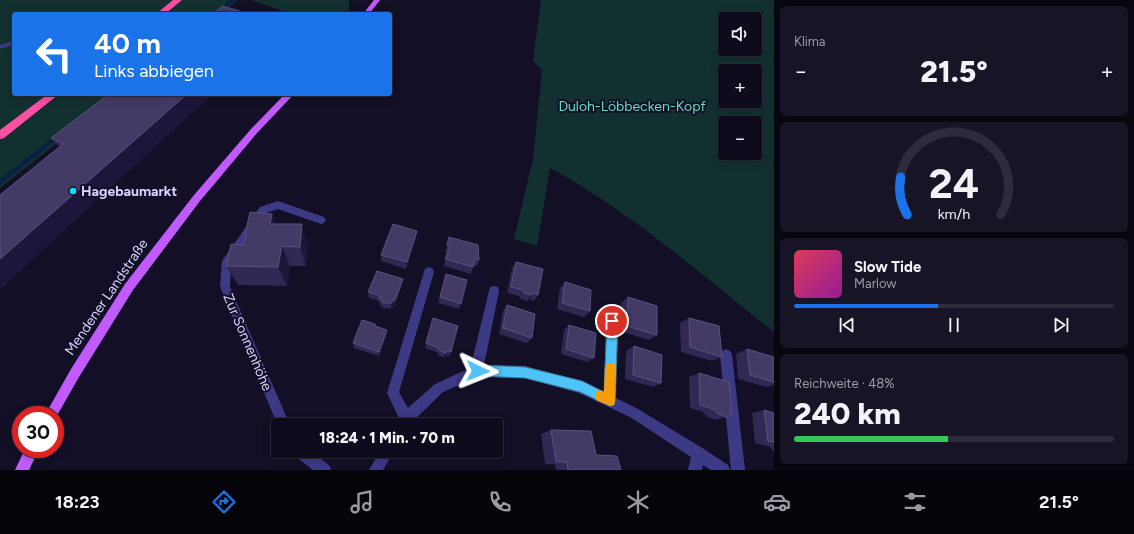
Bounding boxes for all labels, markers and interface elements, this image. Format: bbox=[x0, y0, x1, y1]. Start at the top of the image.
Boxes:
map controls bbox=[718, 12, 762, 160]
button: sound bbox=[718, 12, 762, 56]
text: 40 m bbox=[94, 26, 161, 60]
icon: left bbox=[28, 28, 80, 80]
text: Klima bbox=[794, 34, 826, 49]
text: 21.5° bbox=[920, 53, 988, 90]
text: − bbox=[794, 58, 808, 85]
text: + bbox=[1100, 58, 1114, 85]
text: Links abbiegen bbox=[94, 60, 214, 82]
button: + bbox=[718, 64, 762, 108]
park label: Duloh-Löbbecken-Kopf bbox=[558, 98, 706, 115]
button: − bbox=[718, 116, 762, 160]
text: 24 bbox=[929, 158, 979, 208]
place label: Hagebaumarkt bbox=[81, 183, 177, 200]
marker: Hagebaumarkt bbox=[68, 186, 78, 196]
text: km/h bbox=[938, 205, 970, 223]
street label: Mendener Landstraße bbox=[61, 236, 152, 359]
text: Slow Tide bbox=[854, 258, 921, 276]
text: Marlow bbox=[854, 276, 896, 291]
street label: Zur Sonnenhöhe bbox=[219, 291, 276, 394]
pin bbox=[595, 304, 629, 338]
icon: arrive bbox=[601, 310, 623, 332]
icon: previous bbox=[836, 314, 858, 336]
icon: pause bbox=[943, 314, 965, 336]
icon: next bbox=[1050, 314, 1072, 336]
position arrow bbox=[457, 350, 499, 392]
text: Reichweite · 48% bbox=[794, 376, 895, 391]
text: 240 km bbox=[794, 395, 901, 432]
speed limit sign: 30 bbox=[12, 406, 64, 458]
text: 18:24 · 1 Min. · 70 m bbox=[319, 429, 455, 447]
icon: directions bbox=[210, 488, 238, 516]
icon: music bbox=[348, 488, 376, 516]
icon: phone bbox=[486, 488, 514, 516]
icon: climate bbox=[624, 488, 652, 516]
icon: car bbox=[763, 488, 791, 516]
icon: filters bbox=[901, 488, 929, 516]
text: 18:23 bbox=[55, 491, 100, 513]
text: 21.5° bbox=[1039, 491, 1079, 513]

